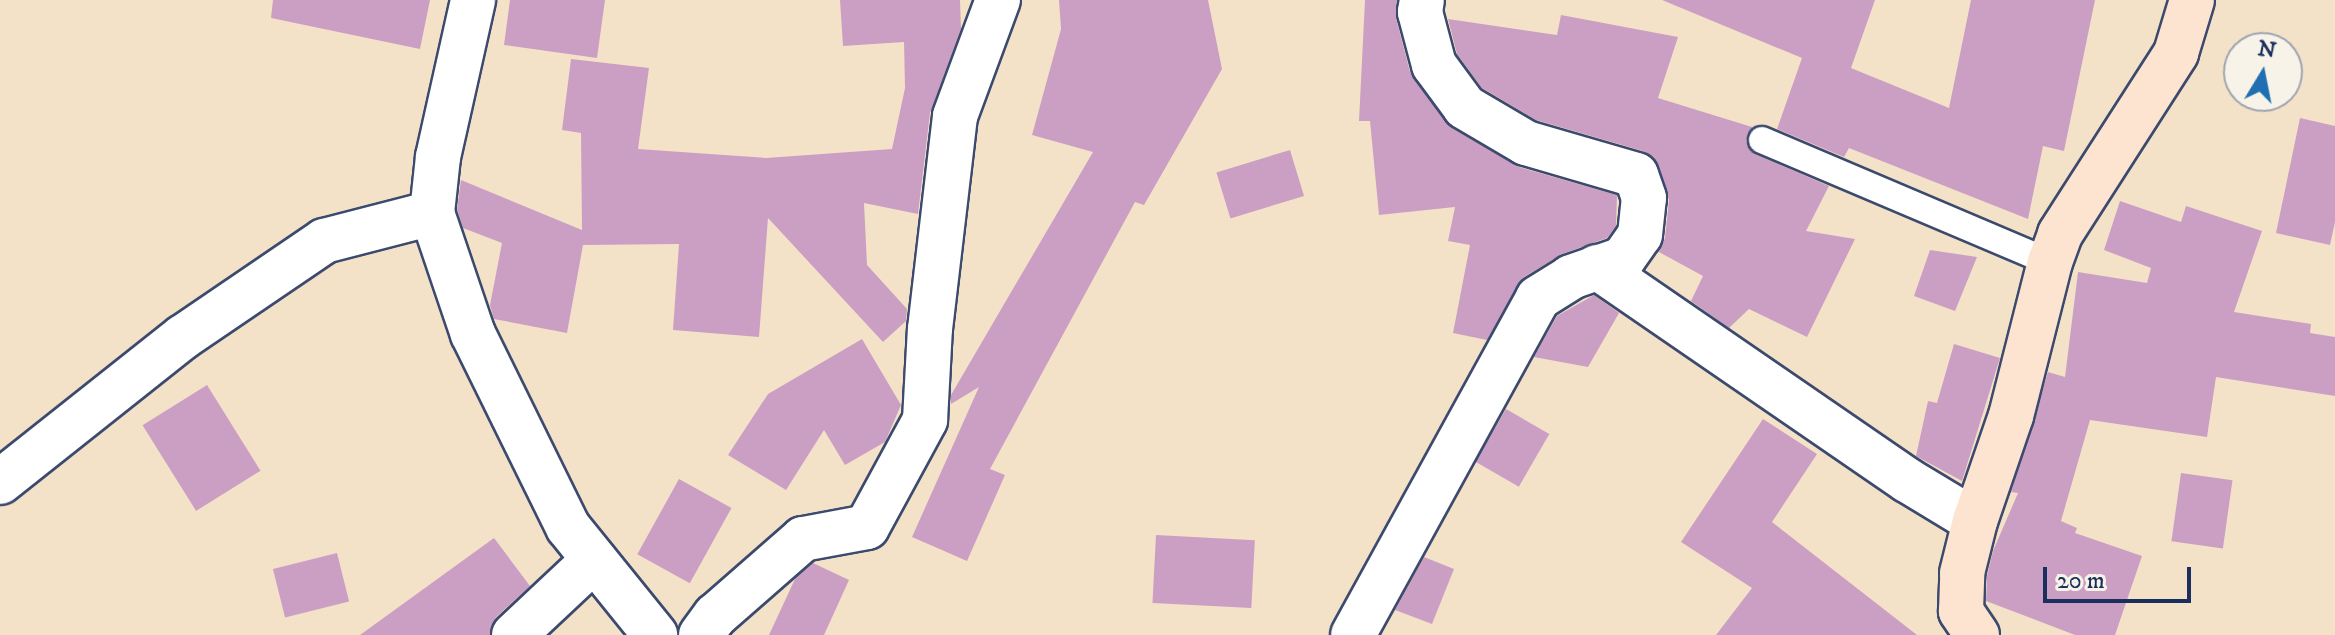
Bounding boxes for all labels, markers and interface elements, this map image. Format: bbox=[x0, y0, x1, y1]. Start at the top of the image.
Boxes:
north arrow bbox=[2223, 32, 2303, 112]
text: N bbox=[2256, 35, 2278, 65]
scale bar bbox=[2047, 551, 2195, 601]
text: 20 m bbox=[2057, 566, 2105, 596]

